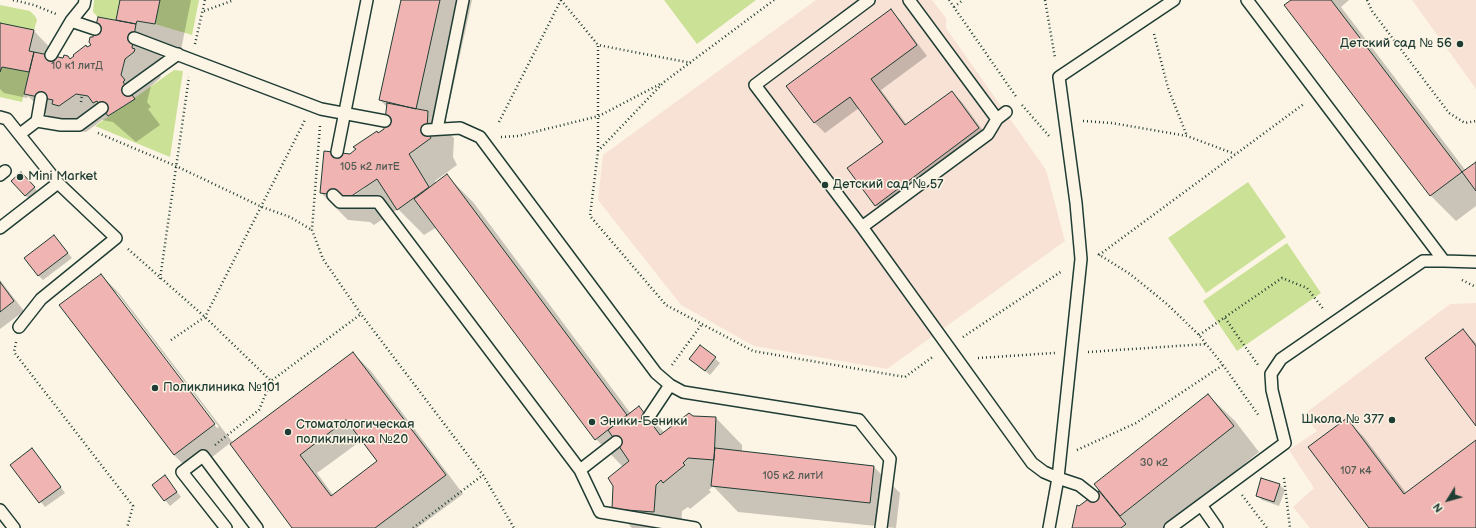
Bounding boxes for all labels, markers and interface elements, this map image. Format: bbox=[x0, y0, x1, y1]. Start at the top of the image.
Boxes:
place label: Детский сад № 56 bbox=[1340, 36, 1452, 52]
marker: Детский сад № 56 bbox=[1455, 39, 1465, 49]
house number: 10 к1 литД bbox=[51, 59, 103, 73]
house number: 105 к2 литЕ bbox=[340, 160, 400, 174]
place label: Mini Market bbox=[28, 169, 97, 185]
marker: Mini Market bbox=[15, 172, 25, 182]
place label: Детский сад № 57 bbox=[833, 177, 943, 193]
marker: Детский сад № 57 bbox=[820, 180, 830, 190]
place label: Поликлиника №101 bbox=[163, 380, 280, 396]
marker: Поликлиника №101 bbox=[150, 383, 160, 393]
place label: Школа № 377 bbox=[1301, 412, 1384, 428]
place label: Эники-Беники bbox=[600, 414, 687, 430]
marker: Школа № 377 bbox=[1387, 415, 1397, 425]
place label: Стоматологическая поликлиника №20 bbox=[296, 417, 415, 448]
marker: Эники-Беники bbox=[587, 417, 597, 427]
marker: Стоматологическая поликлиника №20 bbox=[283, 427, 293, 437]
house number: 30 к2 bbox=[1140, 456, 1168, 470]
house number: 107 к4 bbox=[1340, 464, 1372, 478]
house number: 105 к2 литИ bbox=[763, 469, 823, 483]
north arrow bbox=[1428, 480, 1468, 520]
text: N bbox=[1430, 500, 1446, 515]

